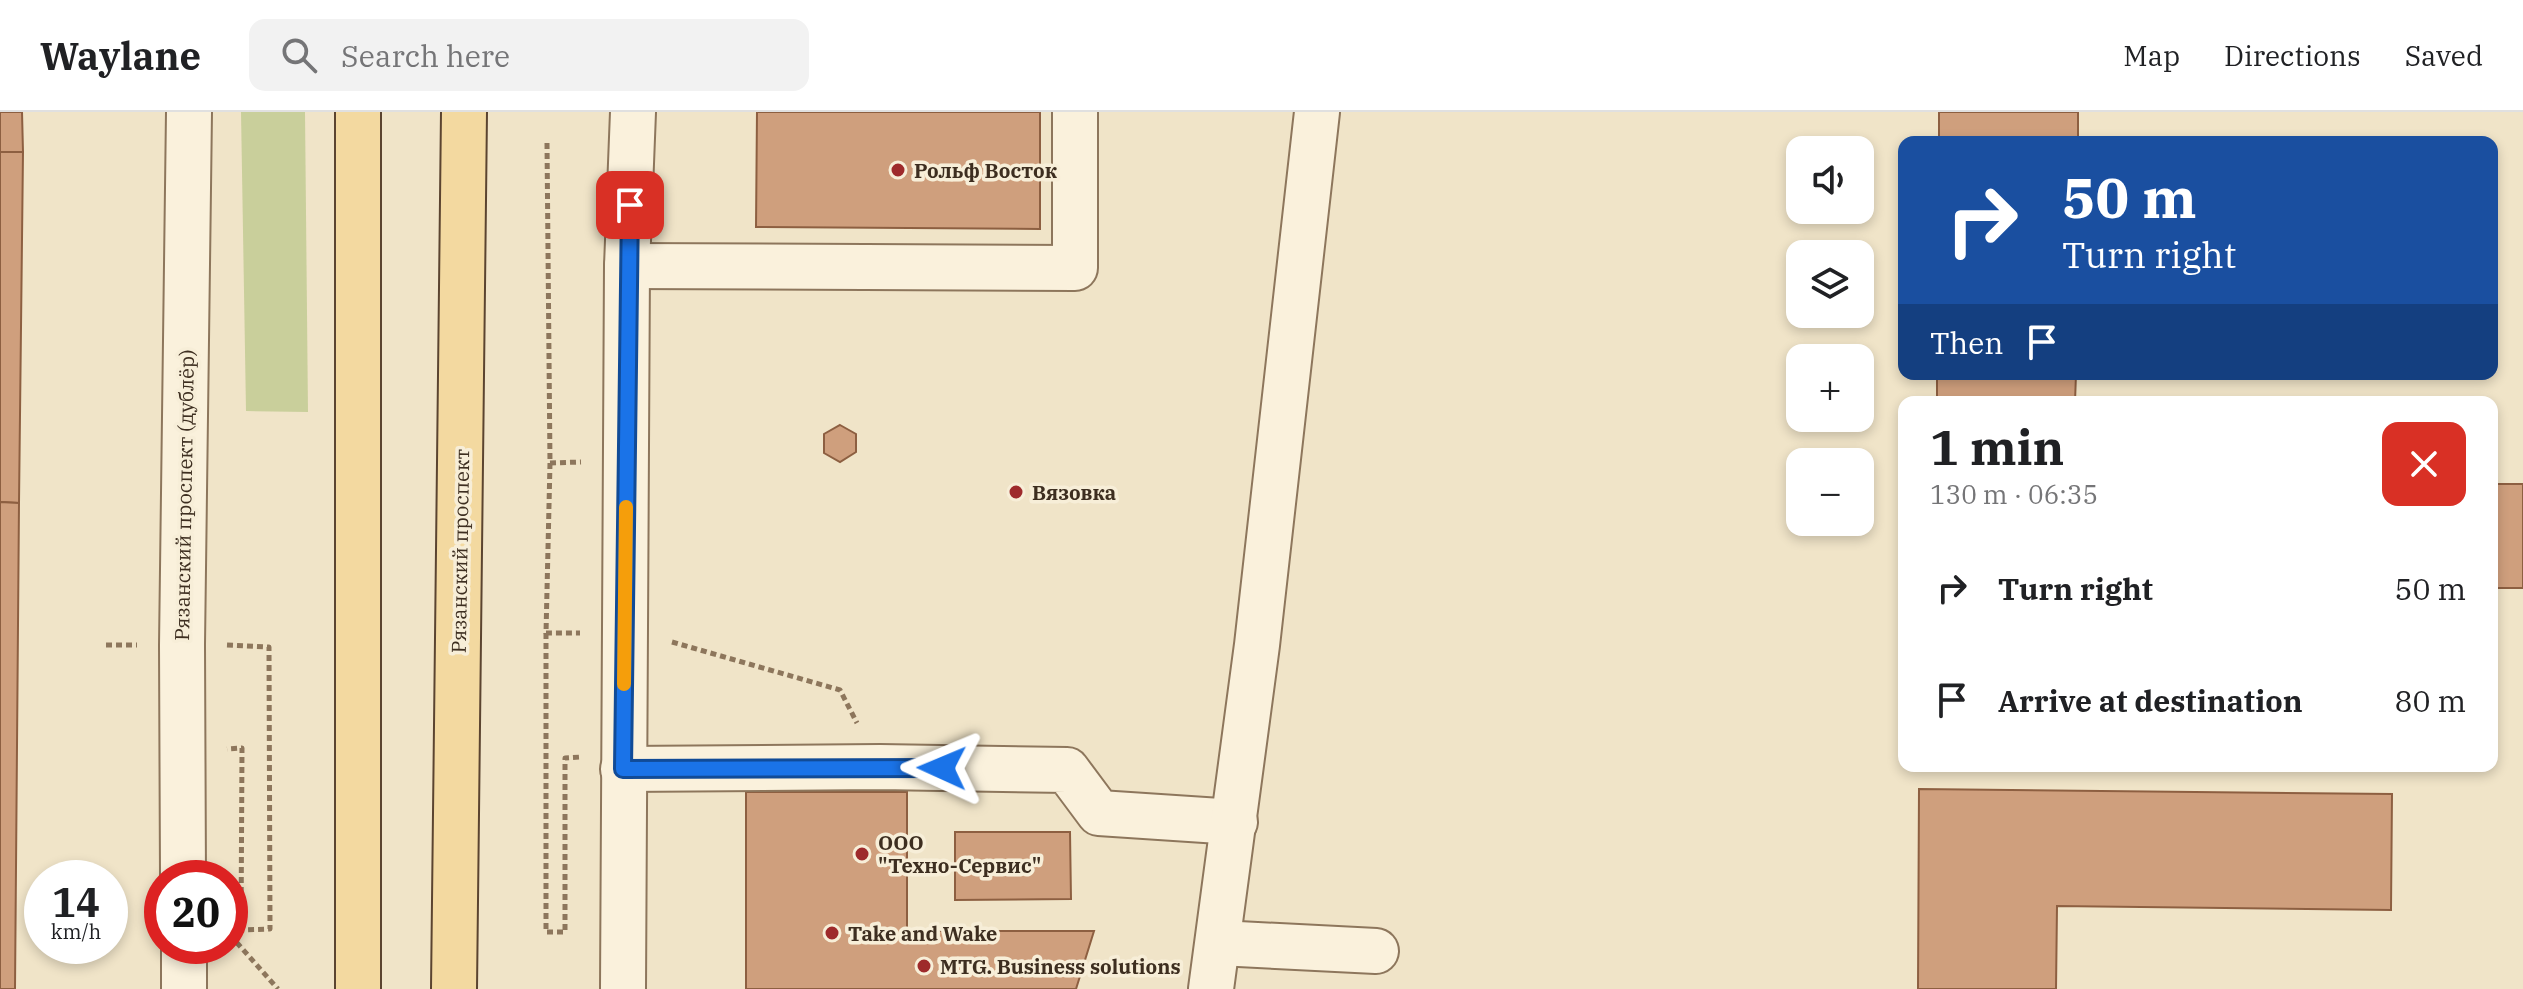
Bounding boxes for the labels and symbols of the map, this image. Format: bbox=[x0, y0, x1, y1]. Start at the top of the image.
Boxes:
place label: Рольф Восток bbox=[914, 157, 1057, 184]
marker: Рольф Восток bbox=[889, 161, 907, 179]
pin bbox=[596, 171, 664, 239]
street label: Рязанский проспект (дублёр) bbox=[168, 349, 200, 641]
street label: Рязанский проспект bbox=[445, 449, 475, 653]
place label: Вязовка bbox=[1032, 479, 1116, 506]
marker: Вязовка bbox=[1007, 483, 1025, 501]
position arrow bbox=[900, 726, 984, 810]
place label: ООО "Техно-Сервис" bbox=[878, 829, 1041, 879]
marker: ООО "Техно-Сервис" bbox=[853, 845, 871, 863]
speed limit sign: 20 bbox=[144, 860, 248, 964]
place label: Take and Wake bbox=[848, 920, 997, 947]
marker: Take and Wake bbox=[823, 924, 841, 942]
place label: MTG. Business solutions bbox=[940, 953, 1181, 980]
marker: MTG. Business solutions bbox=[915, 957, 933, 975]

